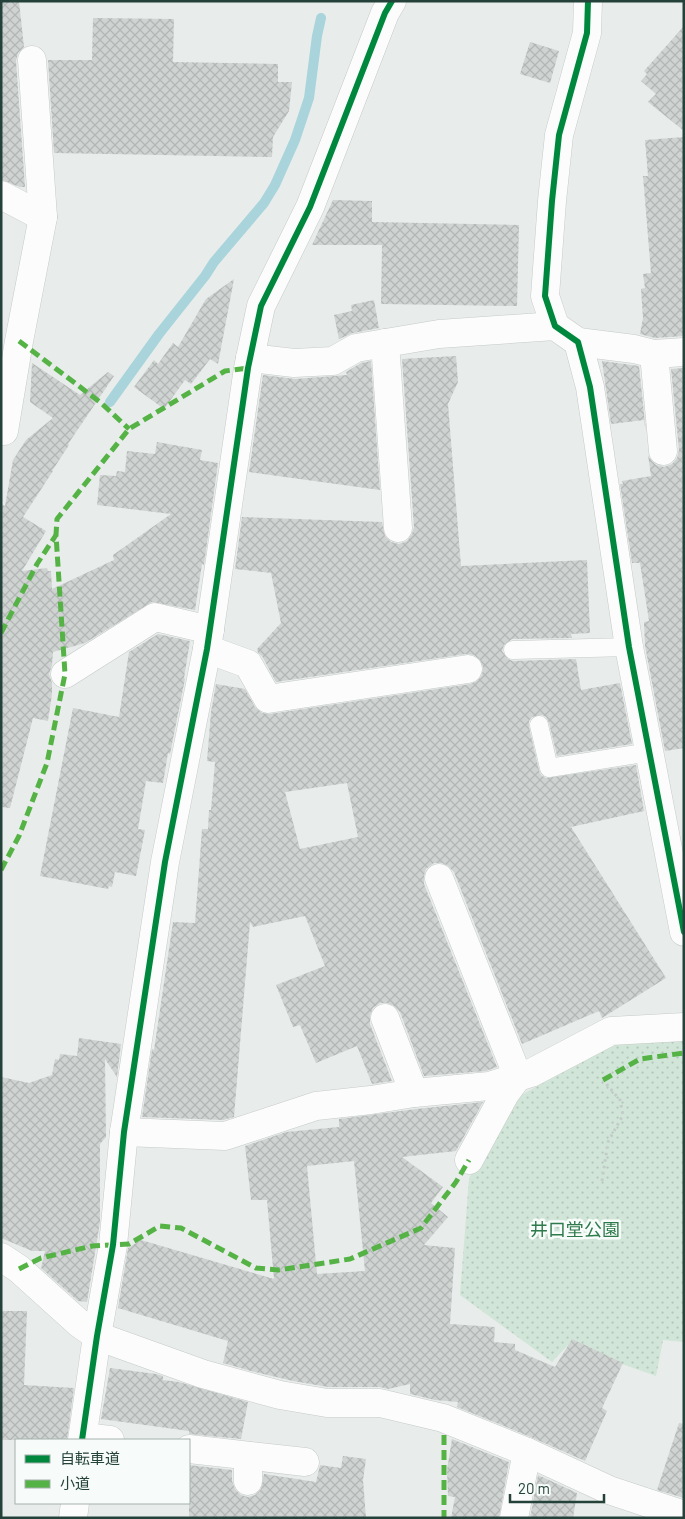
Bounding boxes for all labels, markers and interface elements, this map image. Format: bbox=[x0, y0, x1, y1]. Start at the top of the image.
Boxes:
park label: 井口堂公園 bbox=[530, 1218, 620, 1240]
legend bbox=[15, 1439, 190, 1504]
text: 自転車道 bbox=[60, 1449, 120, 1467]
scale bar bbox=[510, 1472, 604, 1504]
text: 小道 bbox=[60, 1474, 90, 1492]
text: 20 m bbox=[518, 1479, 550, 1497]

